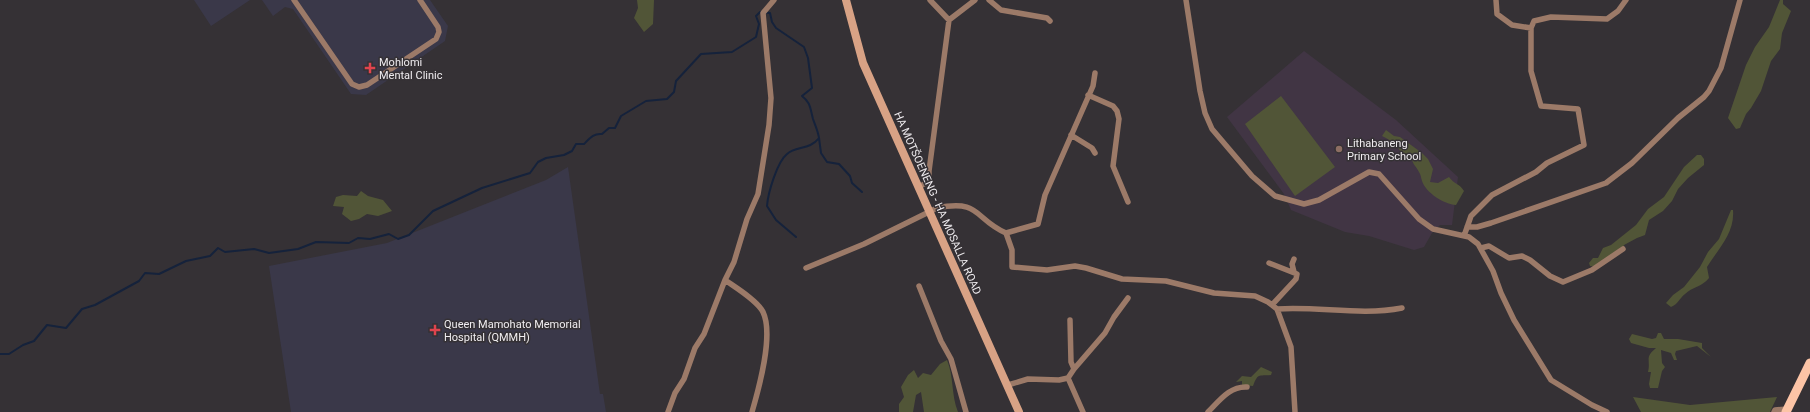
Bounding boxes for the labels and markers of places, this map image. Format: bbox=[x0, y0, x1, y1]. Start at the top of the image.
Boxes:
place label: Mohlomi Mental Clinic bbox=[379, 56, 443, 82]
marker: Mohlomi Mental Clinic bbox=[364, 62, 376, 74]
place label: Lithabaneng Primary School bbox=[1347, 137, 1421, 163]
marker: Lithabaneng Primary School bbox=[1334, 144, 1344, 154]
place label: Queen Mamohato Memorial Hospital (QMMH) bbox=[444, 318, 581, 344]
marker: Queen Mamohato Memorial Hospital (QMMH) bbox=[429, 324, 441, 336]

